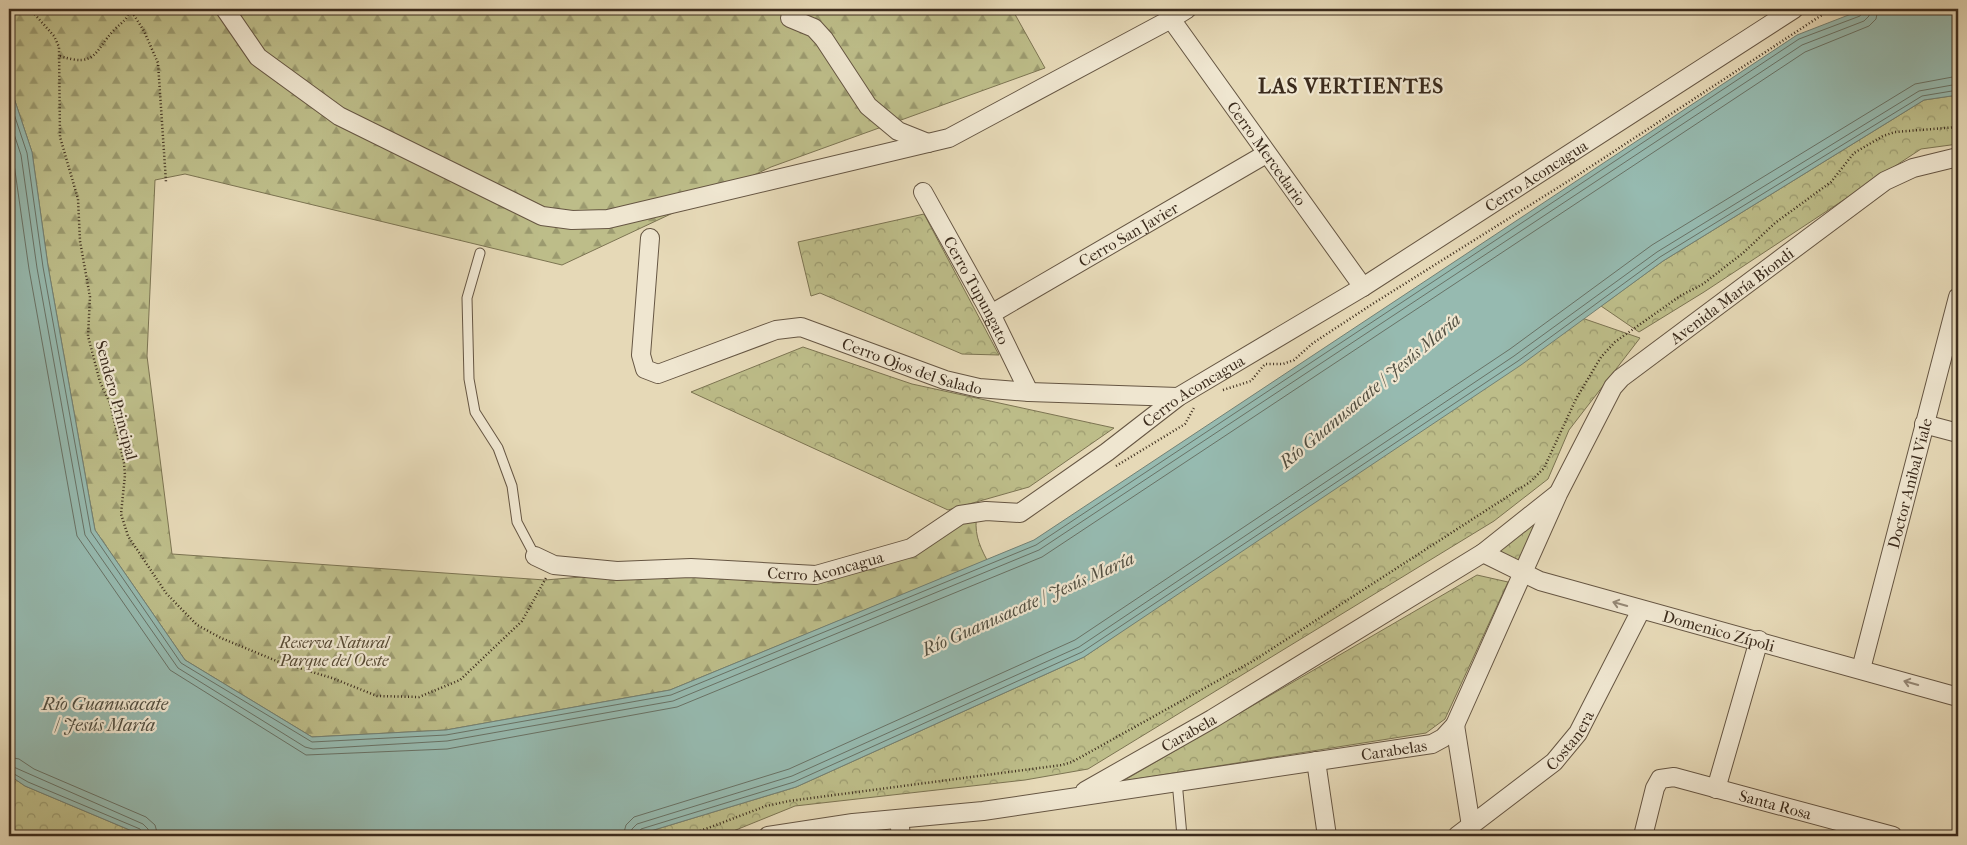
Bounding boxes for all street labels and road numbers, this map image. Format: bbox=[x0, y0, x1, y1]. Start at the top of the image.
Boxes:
street label: Cerro Mercedario bbox=[1223, 98, 1310, 209]
street label: Cerro Aconcagua bbox=[1482, 135, 1592, 216]
street label: Cerro San Javier bbox=[1075, 198, 1182, 271]
street label: Cerro Tupungato bbox=[940, 233, 1013, 347]
street label: Avenida María Biondi bbox=[1666, 243, 1798, 349]
street label: Cerro Ojos del Salado bbox=[839, 334, 984, 398]
street label: Sendero Principal bbox=[91, 338, 142, 463]
street label: Cerro Aconcagua bbox=[1139, 350, 1248, 431]
street label: Doctor Anibal Viale bbox=[1884, 416, 1936, 551]
street label: Cerro Aconcagua bbox=[767, 547, 886, 586]
street label: Domenico Zípoli bbox=[1660, 607, 1777, 656]
street label: Costanera bbox=[1542, 707, 1598, 775]
street label: Carabela bbox=[1158, 709, 1220, 756]
street label: Carabelas bbox=[1360, 736, 1428, 764]
street label: Santa Rosa bbox=[1737, 786, 1814, 824]

